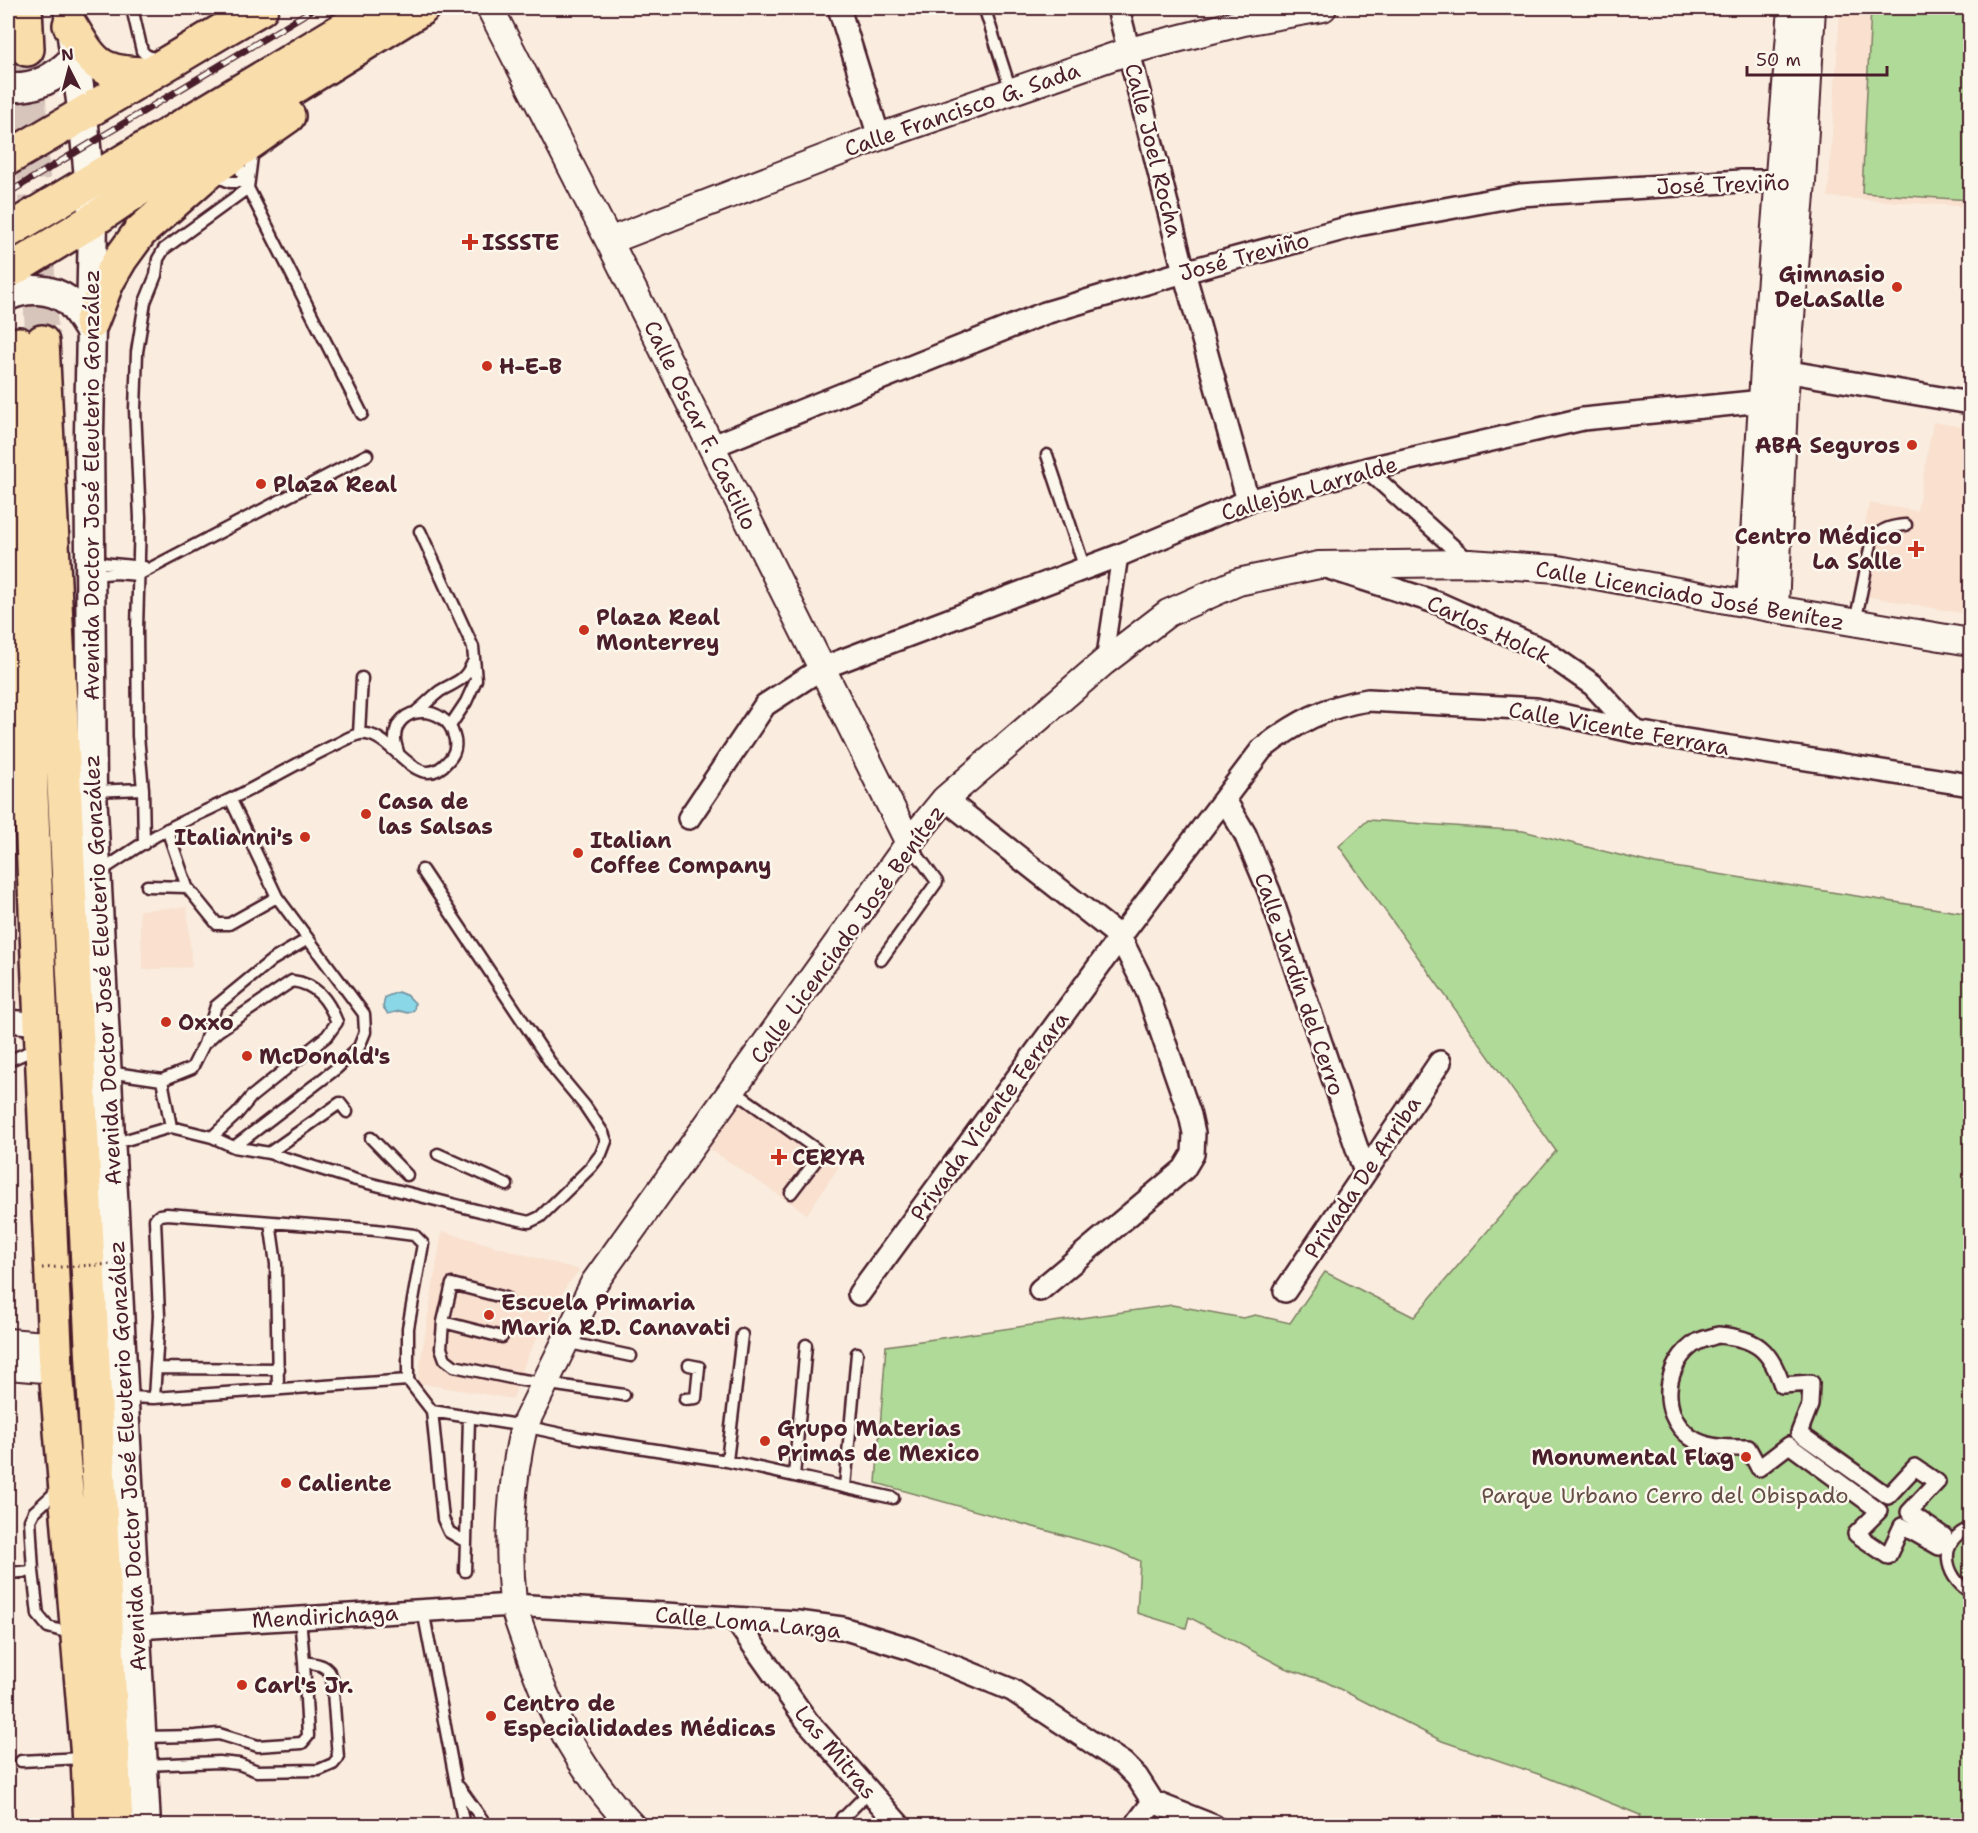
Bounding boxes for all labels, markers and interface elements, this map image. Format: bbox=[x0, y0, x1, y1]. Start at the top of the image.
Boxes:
north arrow bbox=[39, 39, 99, 99]
scale bar bbox=[1747, 39, 1886, 77]
text: N bbox=[60, 43, 75, 66]
text: 50 m bbox=[1756, 48, 1801, 72]
street label: Calle Francisco G. Sada bbox=[840, 55, 1084, 163]
street label: Calle Joel Rocha bbox=[1118, 60, 1189, 240]
street label: José Treviño bbox=[1656, 168, 1790, 201]
street label: José Treviño bbox=[1176, 225, 1312, 288]
place label: ISSSTE bbox=[482, 228, 559, 257]
marker: ISSSTE bbox=[463, 235, 477, 249]
place label: Gimnasio DeLaSalle bbox=[1774, 260, 1885, 314]
street label: Avenida Doctor José Eleuterio González bbox=[77, 269, 106, 701]
marker: Gimnasio DeLaSalle bbox=[1890, 280, 1904, 294]
street label: Calle Oscar F. Castillo bbox=[637, 316, 764, 535]
place label: H-E-B bbox=[499, 352, 562, 381]
marker: H-E-B bbox=[480, 359, 494, 373]
place label: ABA Seguros bbox=[1755, 431, 1900, 460]
marker: ABA Seguros bbox=[1905, 438, 1919, 452]
street label: Callejón Larralde bbox=[1218, 449, 1401, 527]
place label: Plaza Real bbox=[273, 470, 397, 499]
marker: Plaza Real bbox=[254, 477, 268, 491]
place label: Centro Médico La Salle bbox=[1734, 522, 1902, 576]
marker: Centro Médico La Salle bbox=[1907, 540, 1925, 558]
street label: Calle Licenciado José Benítez bbox=[1533, 554, 1847, 637]
street label: Carlos Holck bbox=[1422, 588, 1555, 671]
place label: Plaza Real Monterrey bbox=[596, 603, 720, 657]
marker: Plaza Real Monterrey bbox=[577, 623, 591, 637]
street label: Calle Vicente Ferrara bbox=[1506, 695, 1732, 762]
street label: Avenida Doctor José Eleuterio González bbox=[77, 754, 128, 1186]
place label: Casa de las Salsas bbox=[378, 787, 493, 841]
street label: Calle Licenciado José Benítez bbox=[744, 799, 951, 1069]
marker: Casa de las Salsas bbox=[359, 807, 373, 821]
place label: Italianni's bbox=[174, 823, 293, 852]
place label: Italian Coffee Company bbox=[590, 826, 772, 880]
marker: Italianni's bbox=[298, 830, 312, 844]
marker: Italian Coffee Company bbox=[571, 846, 585, 860]
street label: Calle Jardín del Cerro bbox=[1248, 869, 1351, 1099]
street label: Privada Vicente Ferrara bbox=[904, 1006, 1075, 1227]
place label: Oxxo bbox=[178, 1008, 234, 1037]
marker: Oxxo bbox=[159, 1015, 173, 1029]
place label: McDonald's bbox=[259, 1042, 390, 1071]
marker: McDonald's bbox=[240, 1049, 254, 1063]
street label: Privada De Arriba bbox=[1297, 1090, 1428, 1264]
place label: CERYA bbox=[792, 1143, 865, 1172]
marker: CERYA bbox=[770, 1148, 788, 1166]
street label: Avenida Doctor José Eleuterio González bbox=[102, 1240, 153, 1672]
place label: Escuela Primaria Maria R.D. Canavati bbox=[501, 1288, 731, 1342]
marker: Escuela Primaria Maria R.D. Canavati bbox=[482, 1308, 496, 1322]
place label: Grupo Materias Primas de Mexico bbox=[777, 1414, 980, 1468]
marker: Grupo Materias Primas de Mexico bbox=[758, 1434, 772, 1448]
place label: Monumental Flag bbox=[1532, 1443, 1734, 1472]
marker: Monumental Flag bbox=[1739, 1450, 1753, 1464]
place label: Caliente bbox=[298, 1469, 392, 1498]
marker: Caliente bbox=[279, 1476, 293, 1490]
park label: Parque Urbano Cerro del Obispado bbox=[1481, 1481, 1849, 1510]
street label: Mendirichaga bbox=[251, 1598, 399, 1635]
street label: Calle Loma Larga bbox=[654, 1600, 842, 1645]
place label: Carl's Jr. bbox=[254, 1671, 354, 1700]
marker: Carl's Jr. bbox=[235, 1678, 249, 1692]
place label: Centro de Especialidades Médicas bbox=[503, 1689, 776, 1743]
street label: Las Mitras bbox=[788, 1699, 883, 1805]
marker: Centro de Especialidades Médicas bbox=[484, 1709, 498, 1723]

